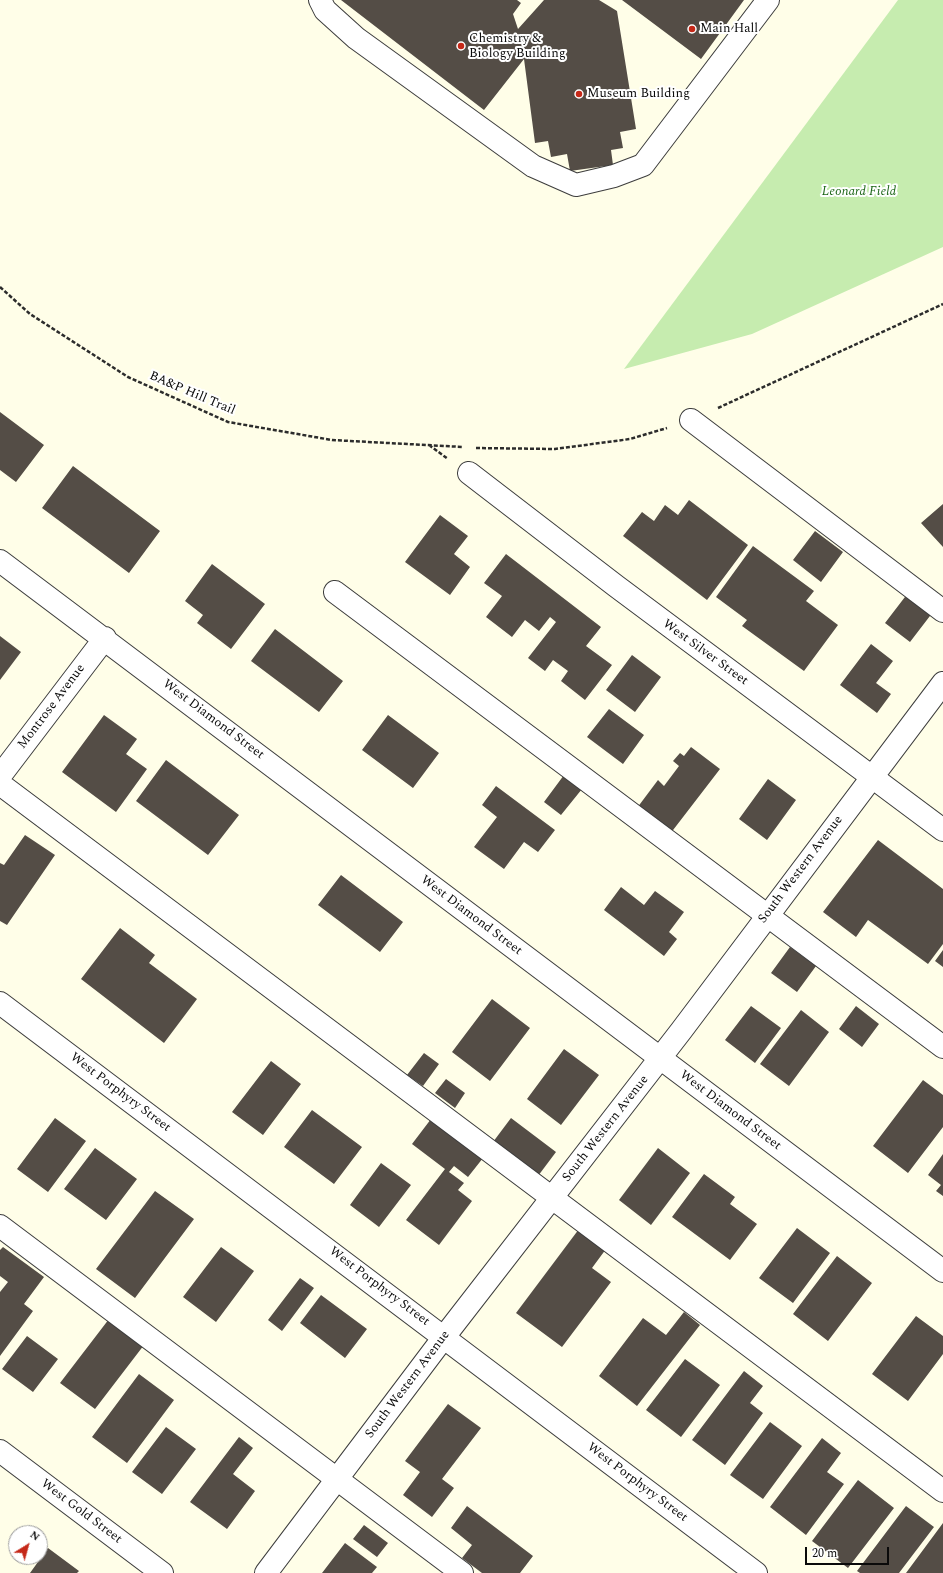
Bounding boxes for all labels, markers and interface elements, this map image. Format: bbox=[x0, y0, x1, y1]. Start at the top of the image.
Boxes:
place label: Main Hall bbox=[700, 21, 758, 37]
marker: Main Hall bbox=[687, 24, 697, 34]
place label: Chemistry & Biology Building bbox=[469, 31, 566, 62]
marker: Chemistry & Biology Building bbox=[456, 41, 466, 51]
place label: Museum Building bbox=[587, 86, 690, 102]
marker: Museum Building bbox=[574, 89, 584, 99]
park label: Leonard Field bbox=[822, 184, 896, 200]
street label: BA&P Hill Trail bbox=[147, 369, 237, 419]
street label: West Silver Street bbox=[659, 617, 751, 689]
street label: Montrose Avenue bbox=[15, 662, 89, 752]
street label: West Diamond Street bbox=[159, 677, 267, 763]
street label: South Western Avenue bbox=[755, 813, 847, 927]
street label: West Diamond Street bbox=[417, 873, 525, 959]
street label: West Porphyry Street bbox=[67, 1050, 173, 1136]
street label: West Diamond Street bbox=[676, 1068, 784, 1154]
street label: South Western Avenue bbox=[560, 1073, 652, 1185]
street label: West Porphyry Street bbox=[326, 1244, 432, 1330]
street label: South Western Avenue bbox=[362, 1328, 454, 1442]
street label: West Porphyry Street bbox=[584, 1440, 690, 1526]
street label: West Gold Street bbox=[37, 1476, 125, 1548]
north arrow bbox=[8, 1525, 48, 1565]
text: N bbox=[26, 1526, 44, 1545]
scale bar bbox=[807, 1539, 891, 1565]
text: 20 m bbox=[812, 1544, 837, 1563]

